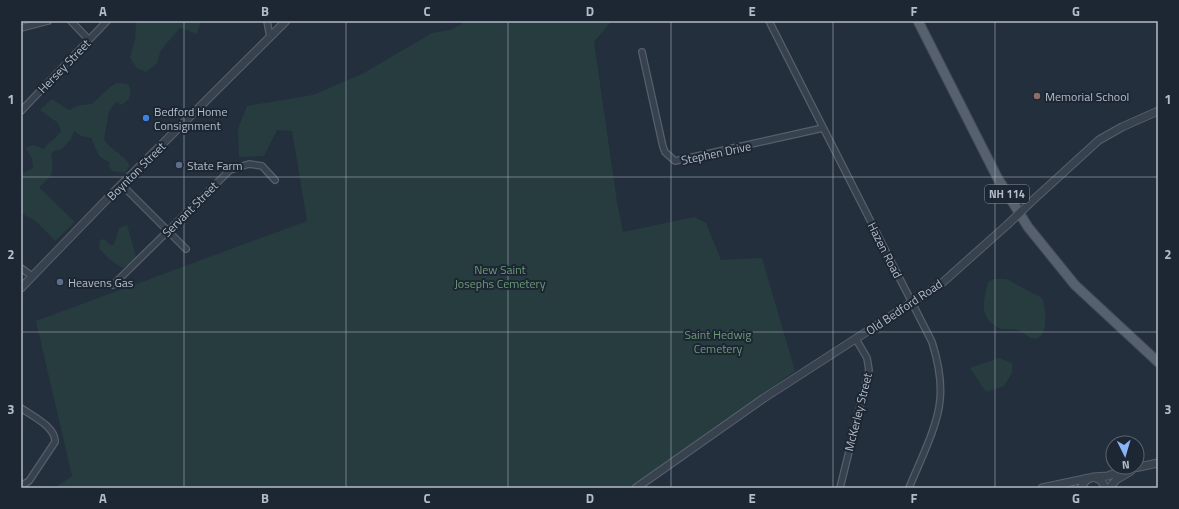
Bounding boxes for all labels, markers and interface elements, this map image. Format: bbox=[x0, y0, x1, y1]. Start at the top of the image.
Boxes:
text: A bbox=[99, 1, 107, 21]
text: B bbox=[261, 1, 269, 21]
text: C bbox=[423, 1, 431, 21]
text: D bbox=[586, 1, 594, 21]
text: E bbox=[748, 1, 756, 21]
text: F bbox=[911, 1, 918, 21]
text: G bbox=[1072, 1, 1080, 21]
street label: Hersey Street bbox=[33, 34, 95, 97]
place label: Memorial School bbox=[1045, 87, 1129, 106]
text: 1 bbox=[7, 89, 15, 109]
text: 1 bbox=[1164, 89, 1172, 109]
marker: Memorial School bbox=[1032, 91, 1042, 101]
place label: Bedford Home Consignment bbox=[154, 102, 227, 135]
marker: Bedford Home Consignment bbox=[141, 113, 151, 123]
street label: Stephen Drive bbox=[679, 136, 753, 170]
street label: Boynton Street bbox=[102, 137, 170, 205]
place label: State Farm bbox=[187, 156, 243, 175]
marker: State Farm bbox=[174, 160, 184, 170]
street label: Servant Street bbox=[158, 176, 223, 241]
road number: NH 114 bbox=[985, 185, 1029, 203]
street label: Hazen Road bbox=[863, 219, 907, 281]
text: 2 bbox=[7, 244, 15, 264]
text: 2 bbox=[1164, 244, 1172, 264]
park label: New Saint Josephs Cemetery bbox=[454, 260, 546, 293]
place label: Heavens Gas bbox=[68, 273, 134, 292]
street label: Old Bedford Road bbox=[862, 274, 946, 340]
marker: Heavens Gas bbox=[55, 277, 65, 287]
park label: Saint Hedwig Cemetery bbox=[685, 325, 751, 358]
street label: McKerley Street bbox=[839, 370, 877, 453]
text: 3 bbox=[7, 399, 15, 419]
text: 3 bbox=[1164, 399, 1172, 419]
north arrow bbox=[1105, 435, 1145, 475]
text: N bbox=[1121, 457, 1130, 473]
text: A bbox=[99, 488, 107, 508]
text: B bbox=[261, 488, 269, 508]
text: C bbox=[423, 488, 431, 508]
text: D bbox=[586, 488, 594, 508]
text: E bbox=[748, 488, 756, 508]
text: F bbox=[911, 488, 918, 508]
text: G bbox=[1072, 488, 1080, 508]

